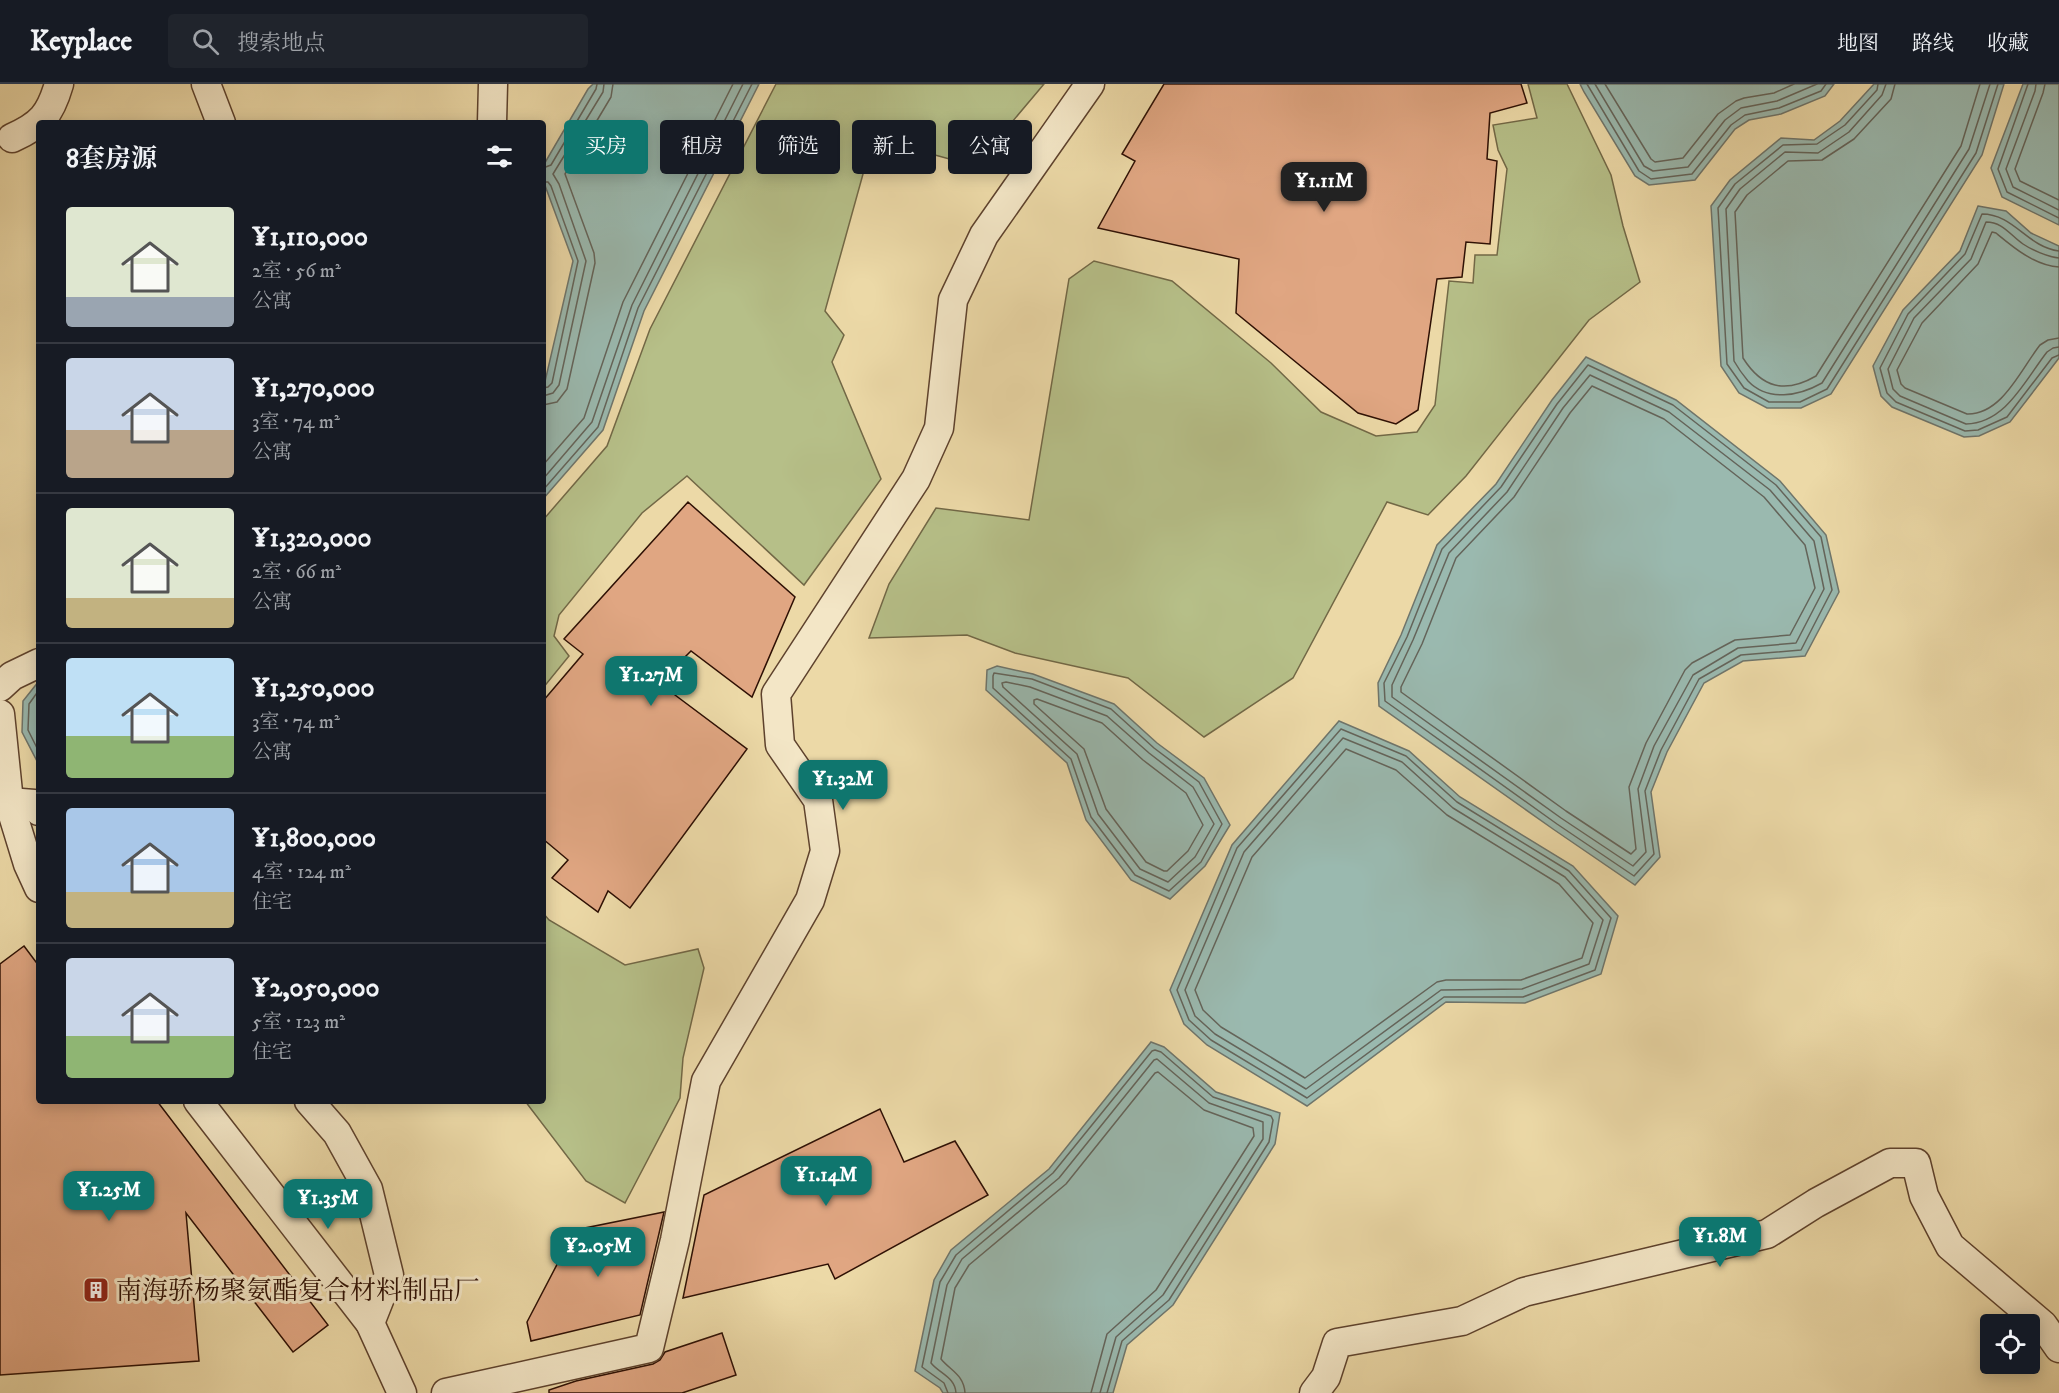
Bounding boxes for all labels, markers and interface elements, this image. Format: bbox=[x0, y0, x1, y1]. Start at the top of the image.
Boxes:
search box bbox=[168, 14, 588, 68]
text: Keyplace bbox=[30, 24, 132, 59]
icon: search bbox=[189, 25, 222, 58]
text: 搜索地点 bbox=[237, 30, 325, 57]
text: 地图 bbox=[1837, 31, 1879, 57]
text: 路线 bbox=[1912, 31, 1954, 57]
text: 收藏 bbox=[1987, 31, 2029, 57]
chip: 买房 bbox=[564, 120, 648, 174]
chip: 租房 bbox=[660, 120, 744, 174]
chip: 筛选 bbox=[756, 120, 840, 174]
chip: 新上 bbox=[852, 120, 936, 174]
chip: 公寓 bbox=[948, 120, 1032, 174]
icon: filters bbox=[483, 140, 516, 173]
text: 8套房源 bbox=[66, 143, 157, 176]
pin: ¥1.11M bbox=[1275, 162, 1373, 213]
text: ¥1.11M bbox=[1295, 169, 1353, 194]
text: ¥1,110,000 bbox=[252, 221, 368, 254]
icon: home bbox=[114, 231, 186, 303]
text: 2室 · 56 m² bbox=[252, 259, 341, 284]
text: 公寓 bbox=[252, 289, 292, 314]
text: ¥1,270,000 bbox=[252, 372, 375, 405]
icon: home bbox=[114, 382, 186, 454]
text: 3室 · 74 m² bbox=[252, 410, 340, 435]
text: 公寓 bbox=[252, 440, 292, 465]
text: ¥1,320,000 bbox=[252, 522, 371, 555]
icon: home bbox=[114, 532, 186, 604]
text: 2室 · 66 m² bbox=[252, 560, 341, 585]
text: 公寓 bbox=[252, 590, 292, 615]
pin: ¥1.27M bbox=[602, 656, 700, 707]
text: ¥1.27M bbox=[619, 663, 683, 688]
text: ¥1,250,000 bbox=[252, 672, 375, 705]
icon: home bbox=[114, 682, 186, 754]
text: 3室 · 74 m² bbox=[252, 710, 340, 735]
text: 公寓 bbox=[252, 740, 292, 765]
pin: ¥1.32M bbox=[794, 760, 892, 811]
text: ¥1.32M bbox=[812, 767, 874, 792]
text: ¥1,800,000 bbox=[252, 822, 376, 855]
icon: home bbox=[114, 832, 186, 904]
text: 4室 · 124 m² bbox=[252, 860, 351, 885]
text: 住宅 bbox=[252, 890, 292, 915]
text: ¥2,050,000 bbox=[252, 972, 379, 1005]
icon: home bbox=[114, 982, 186, 1054]
text: 5室 · 123 m² bbox=[252, 1010, 345, 1035]
text: 住宅 bbox=[252, 1040, 292, 1065]
pin: ¥1.14M bbox=[777, 1156, 875, 1207]
text: ¥1.14M bbox=[795, 1163, 857, 1188]
pin: ¥1.25M bbox=[60, 1171, 158, 1222]
text: ¥1.25M bbox=[77, 1178, 141, 1203]
pin: ¥1.35M bbox=[279, 1179, 377, 1230]
text: ¥1.35M bbox=[297, 1186, 359, 1211]
pin: ¥1.8M bbox=[1678, 1217, 1762, 1268]
text: ¥1.8M bbox=[1693, 1224, 1747, 1249]
pin: ¥2.05M bbox=[549, 1227, 647, 1278]
text: ¥2.05M bbox=[564, 1234, 632, 1259]
building icon: 南海骄杨聚氨酯复合材料制品厂 bbox=[81, 1275, 111, 1305]
place label: 南海骄杨聚氨酯复合材料制品厂 bbox=[116, 1275, 480, 1308]
map controls bbox=[1980, 1314, 2040, 1374]
button: locate bbox=[1980, 1314, 2040, 1374]

